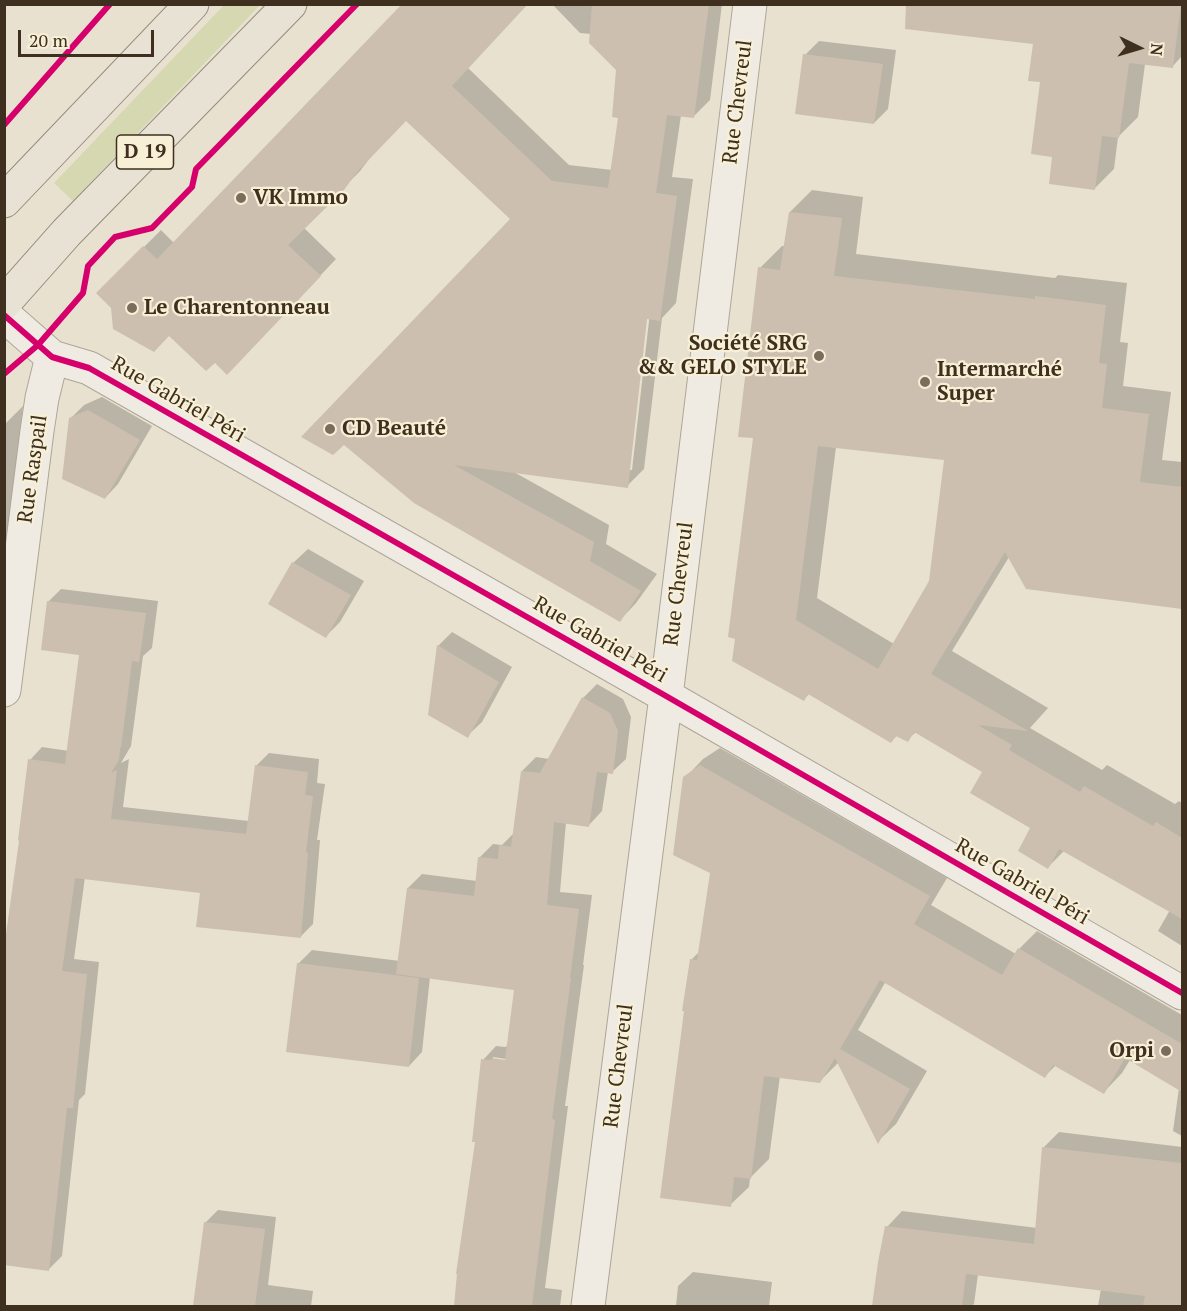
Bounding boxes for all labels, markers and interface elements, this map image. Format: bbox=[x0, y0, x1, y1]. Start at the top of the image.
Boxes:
scale bar bbox=[21, 18, 158, 56]
north arrow bbox=[1109, 18, 1169, 78]
text: 20 m bbox=[29, 28, 68, 52]
street label: Rue Chevreul bbox=[718, 39, 758, 165]
text: N bbox=[1145, 43, 1168, 57]
road number: D 19 bbox=[116, 135, 174, 169]
place label: VK Immo bbox=[253, 185, 348, 211]
marker: VK Immo bbox=[234, 191, 248, 205]
place label: Le Charentonneau bbox=[144, 295, 330, 321]
marker: Le Charentonneau bbox=[125, 301, 139, 315]
place label: Société SRG && GELO STYLE bbox=[637, 331, 807, 381]
marker: Société SRG && GELO STYLE bbox=[812, 349, 826, 363]
street label: Rue Gabriel Péri bbox=[106, 351, 250, 449]
place label: Intermarché Super bbox=[937, 357, 1062, 407]
marker: Intermarché Super bbox=[918, 375, 932, 389]
street label: Rue Raspail bbox=[13, 413, 53, 525]
place label: CD Beauté bbox=[342, 416, 446, 442]
marker: CD Beauté bbox=[323, 422, 337, 436]
street label: Rue Chevreul bbox=[659, 521, 699, 647]
street label: Rue Gabriel Péri bbox=[528, 591, 672, 689]
street label: Rue Gabriel Péri bbox=[950, 833, 1094, 931]
street label: Rue Chevreul bbox=[599, 1003, 639, 1129]
place label: Orpi bbox=[1109, 1038, 1154, 1064]
marker: Orpi bbox=[1159, 1044, 1173, 1058]

